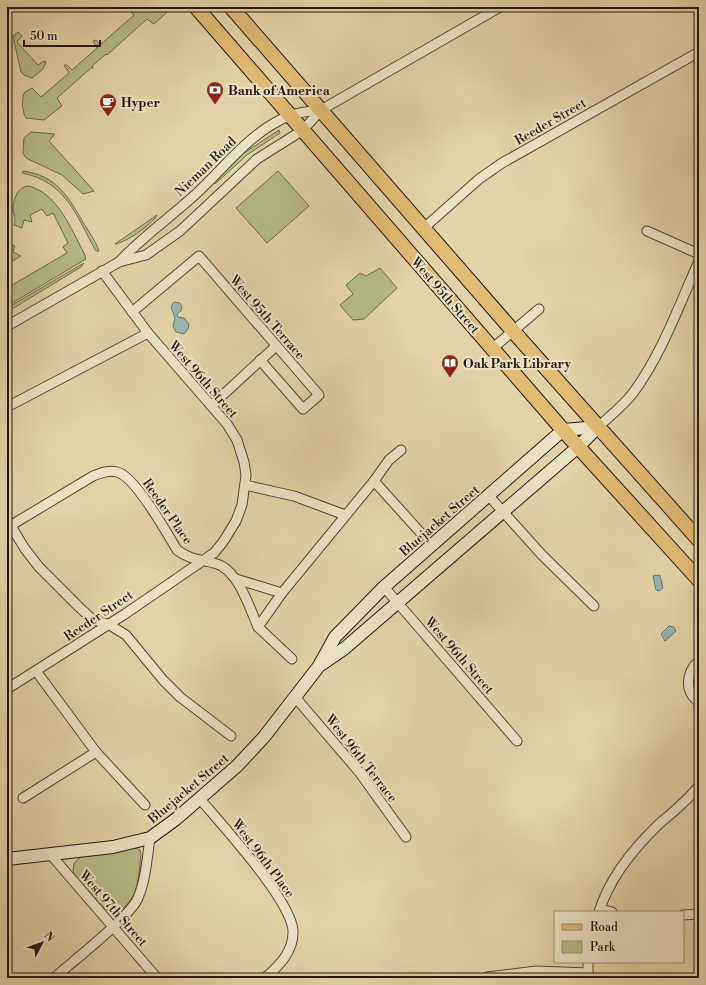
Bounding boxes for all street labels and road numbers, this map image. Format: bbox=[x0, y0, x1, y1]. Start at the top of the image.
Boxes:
street label: Reeder Street bbox=[512, 95, 589, 149]
street label: Nieman Road bbox=[172, 133, 240, 200]
street label: West 95th Street bbox=[407, 253, 483, 337]
street label: West 95th Terrace bbox=[226, 271, 309, 363]
street label: West 96th Street bbox=[165, 337, 241, 422]
street label: Reeder Place bbox=[139, 476, 196, 548]
street label: Bluejacket Street bbox=[396, 482, 483, 560]
street label: Reeder Street bbox=[61, 587, 136, 645]
street label: West 96th Street bbox=[421, 613, 497, 698]
street label: West 96th Terrace bbox=[321, 711, 401, 806]
street label: Bluejacket Street bbox=[144, 750, 232, 828]
street label: West 96th Place bbox=[228, 815, 298, 901]
street label: West 97th Street bbox=[75, 867, 151, 950]

